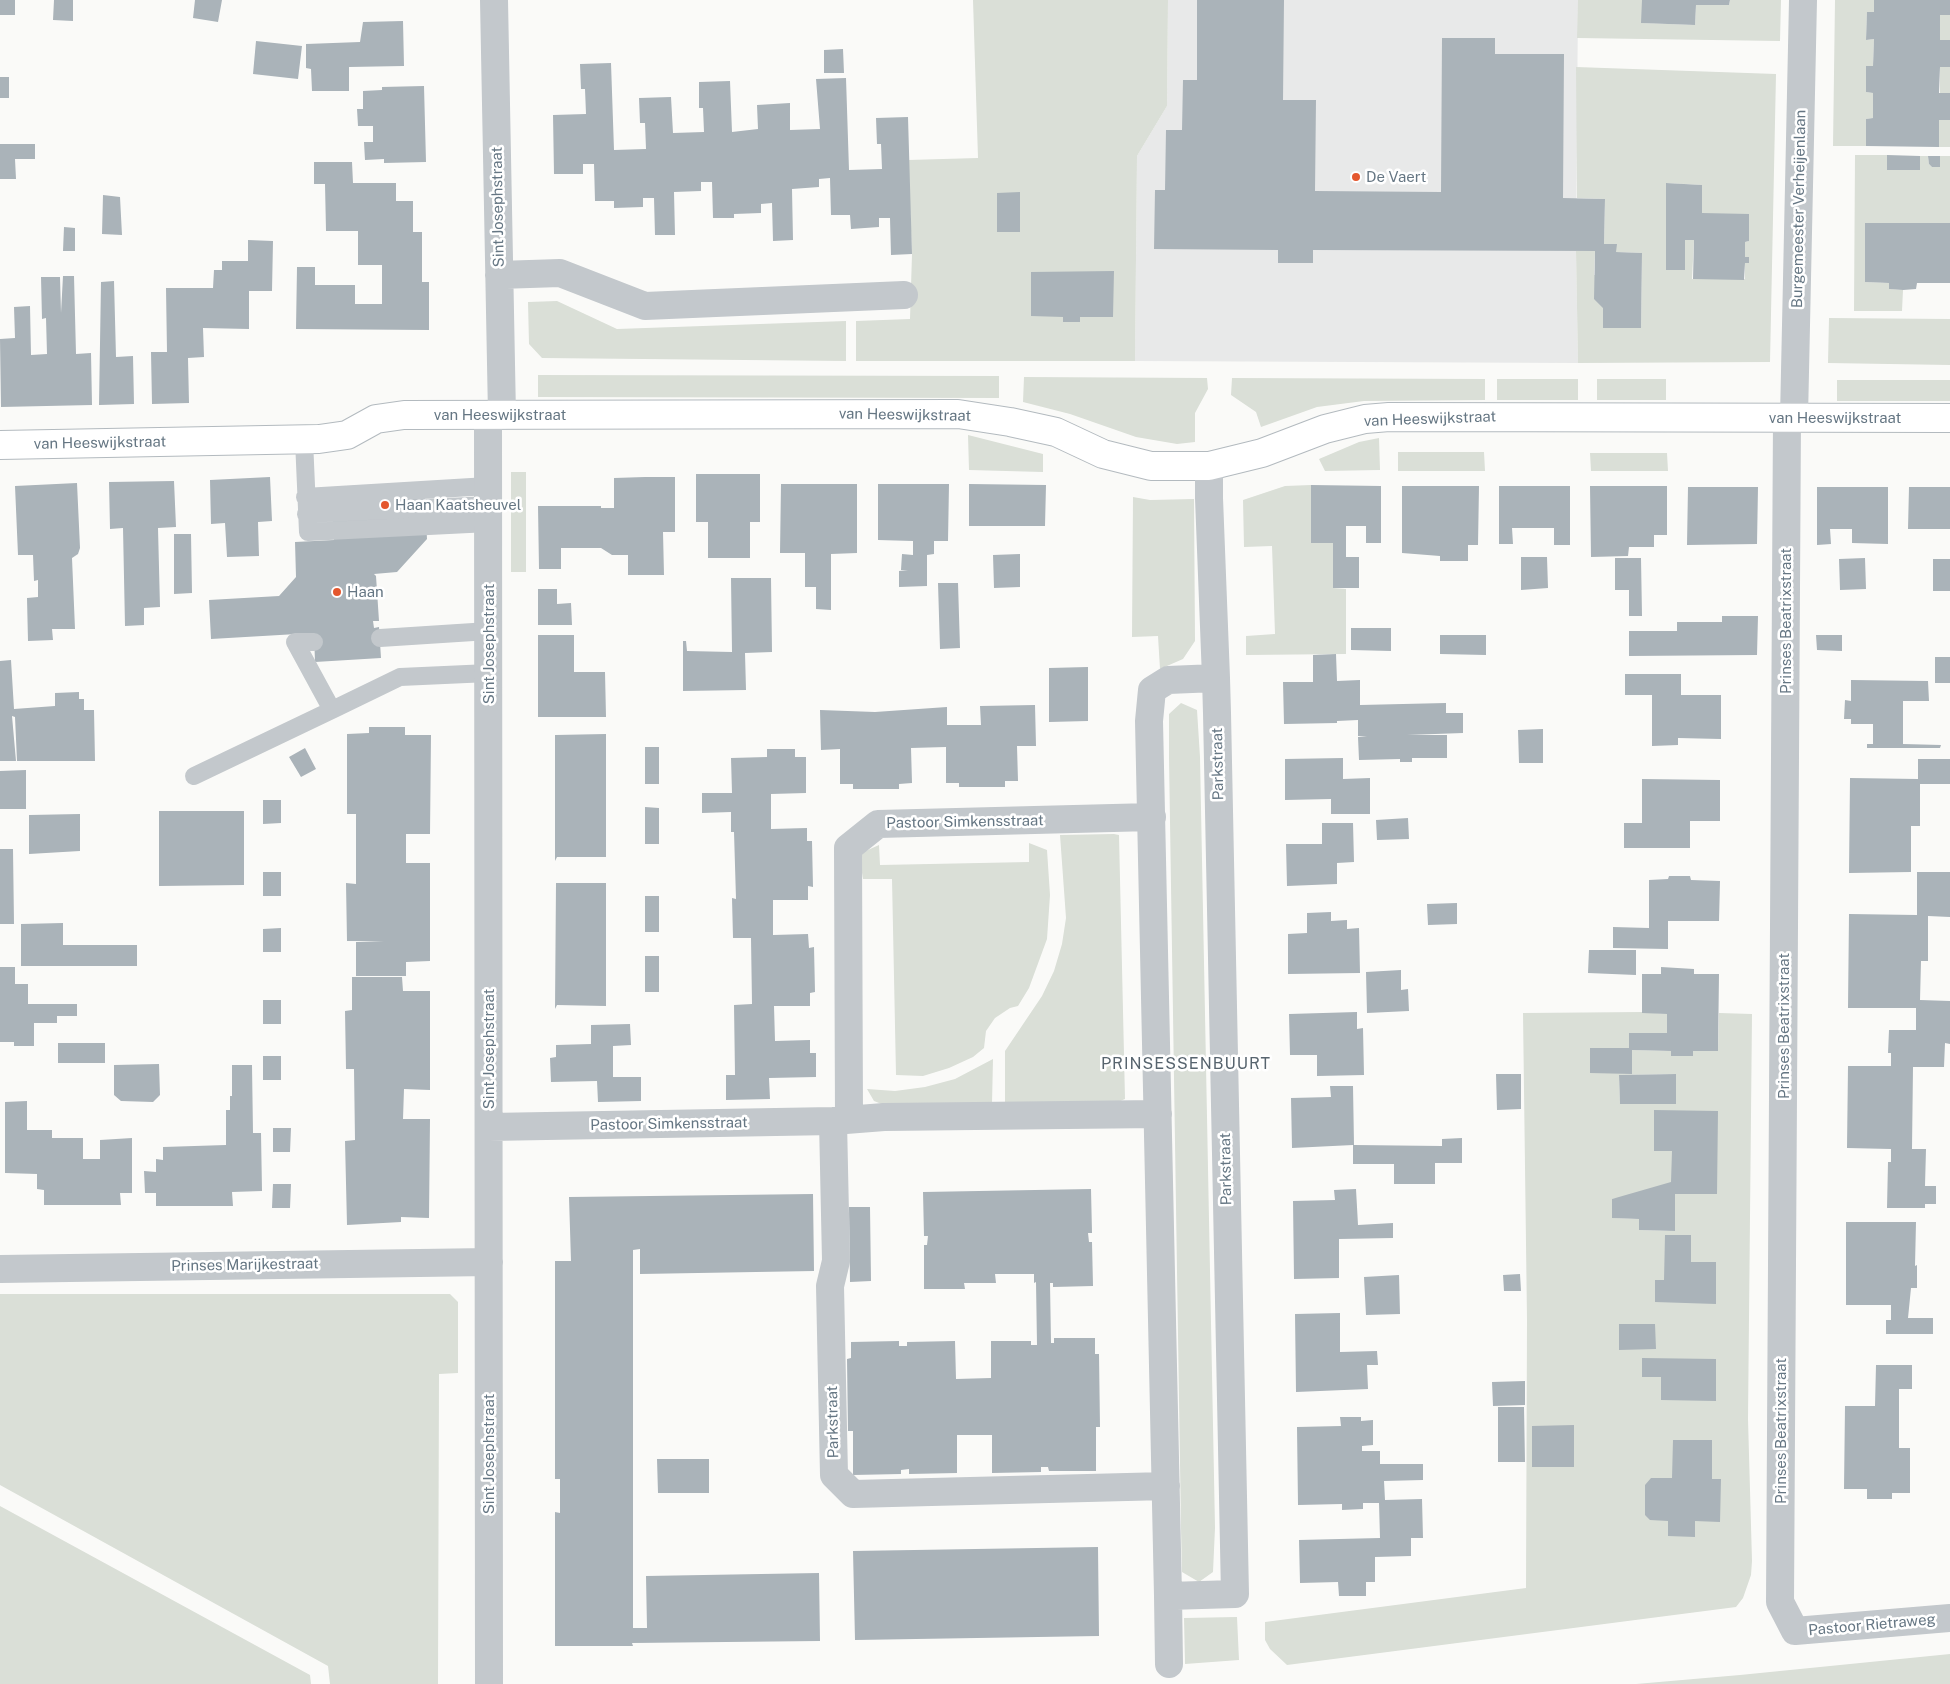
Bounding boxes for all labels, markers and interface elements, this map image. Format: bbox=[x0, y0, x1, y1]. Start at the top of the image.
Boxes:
street label: Burgemeester Verheijenlaan bbox=[1788, 110, 1810, 308]
street label: Sint Josephstraat bbox=[488, 147, 508, 267]
place label: De Vaert bbox=[1366, 168, 1426, 186]
marker: De Vaert bbox=[1350, 171, 1362, 183]
street label: van Heeswijkstraat bbox=[839, 405, 971, 425]
street label: van Heeswijkstraat bbox=[434, 406, 566, 424]
street label: van Heeswijkstraat bbox=[1363, 408, 1497, 430]
street label: van Heeswijkstraat bbox=[1769, 409, 1901, 427]
street label: van Heeswijkstraat bbox=[34, 433, 166, 453]
place label: Haan Kaatsheuvel bbox=[395, 496, 521, 514]
marker: Haan Kaatsheuvel bbox=[379, 499, 391, 511]
street label: Prinses Beatrixstraat bbox=[1777, 548, 1795, 694]
place label: Haan bbox=[347, 583, 384, 601]
street label: Sint Josephstraat bbox=[480, 584, 498, 704]
marker: Haan bbox=[331, 586, 343, 598]
street label: Parkstraat bbox=[1208, 727, 1228, 801]
street label: Pastoor Simkensstraat bbox=[886, 812, 1044, 832]
street label: Prinses Beatrixstraat bbox=[1775, 953, 1793, 1099]
street label: Sint Josephstraat bbox=[480, 989, 498, 1109]
district label: PRINSESSENBUURT bbox=[1099, 1054, 1273, 1074]
street label: Pastoor Simkensstraat bbox=[590, 1114, 748, 1134]
street label: Parkstraat bbox=[1216, 1132, 1236, 1206]
street label: Prinses Marijkestraat bbox=[171, 1255, 319, 1275]
street label: Prinses Beatrixstraat bbox=[1772, 1358, 1790, 1504]
street label: Parkstraat bbox=[823, 1385, 843, 1459]
street label: Sint Josephstraat bbox=[480, 1394, 498, 1514]
street label: Pastoor Rietraweg bbox=[1808, 1610, 1936, 1640]

